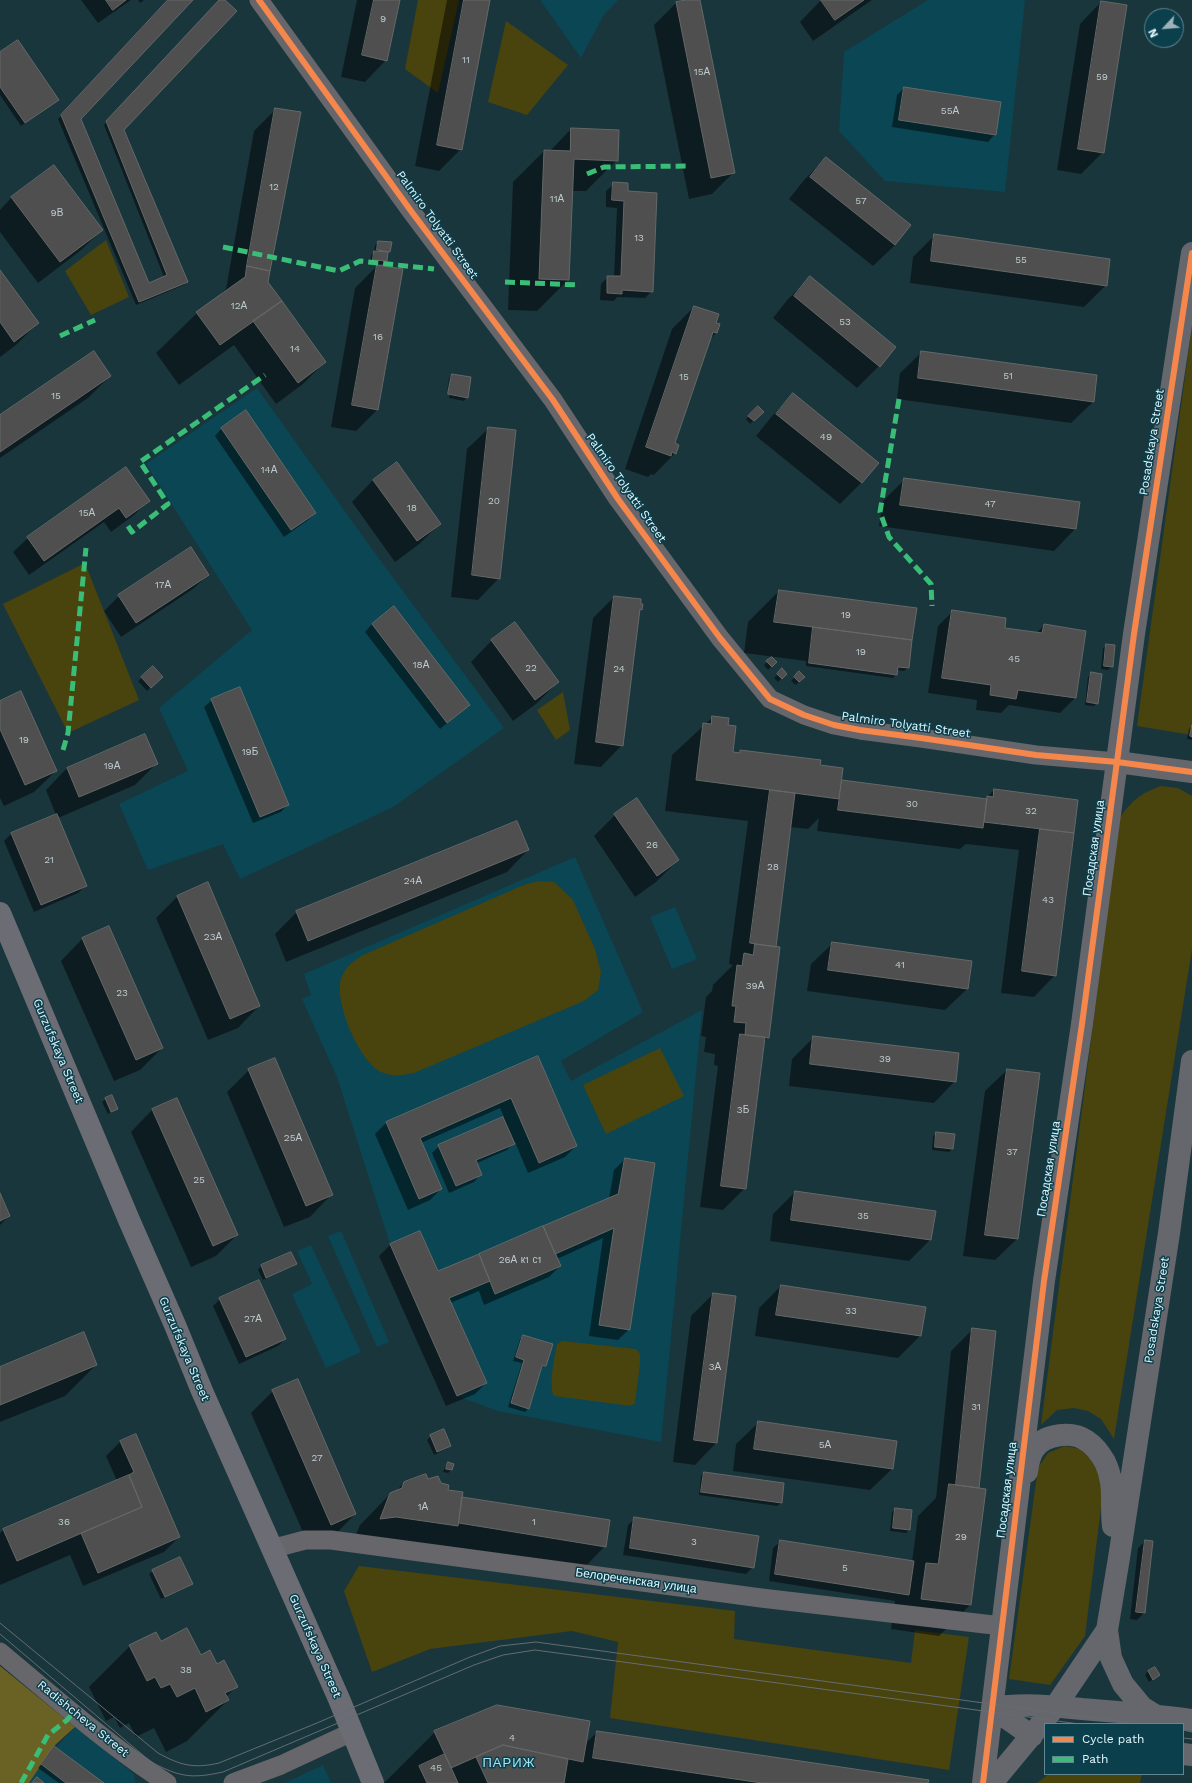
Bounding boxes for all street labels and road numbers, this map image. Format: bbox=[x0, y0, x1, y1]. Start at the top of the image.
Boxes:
street label: Palmiro Tolyatti Street bbox=[393, 168, 481, 282]
street label: Posadskaya Street bbox=[1136, 388, 1168, 496]
street label: Palmiro Tolyatti Street bbox=[583, 431, 669, 545]
street label: Palmiro Tolyatti Street bbox=[841, 709, 971, 741]
street label: Посадская улица bbox=[1080, 799, 1108, 897]
street label: Gurzufskaya Street bbox=[29, 997, 87, 1105]
street label: Посадская улица bbox=[1034, 1120, 1064, 1218]
street label: Posadskaya Street bbox=[1141, 1256, 1173, 1364]
street label: Gurzufskaya Street bbox=[155, 1295, 213, 1403]
street label: Посадская улица bbox=[994, 1441, 1020, 1539]
street label: Белореченская улица bbox=[574, 1565, 698, 1597]
street label: Gurzufskaya Street bbox=[286, 1592, 344, 1700]
street label: Radishcheva Street bbox=[34, 1678, 132, 1760]

